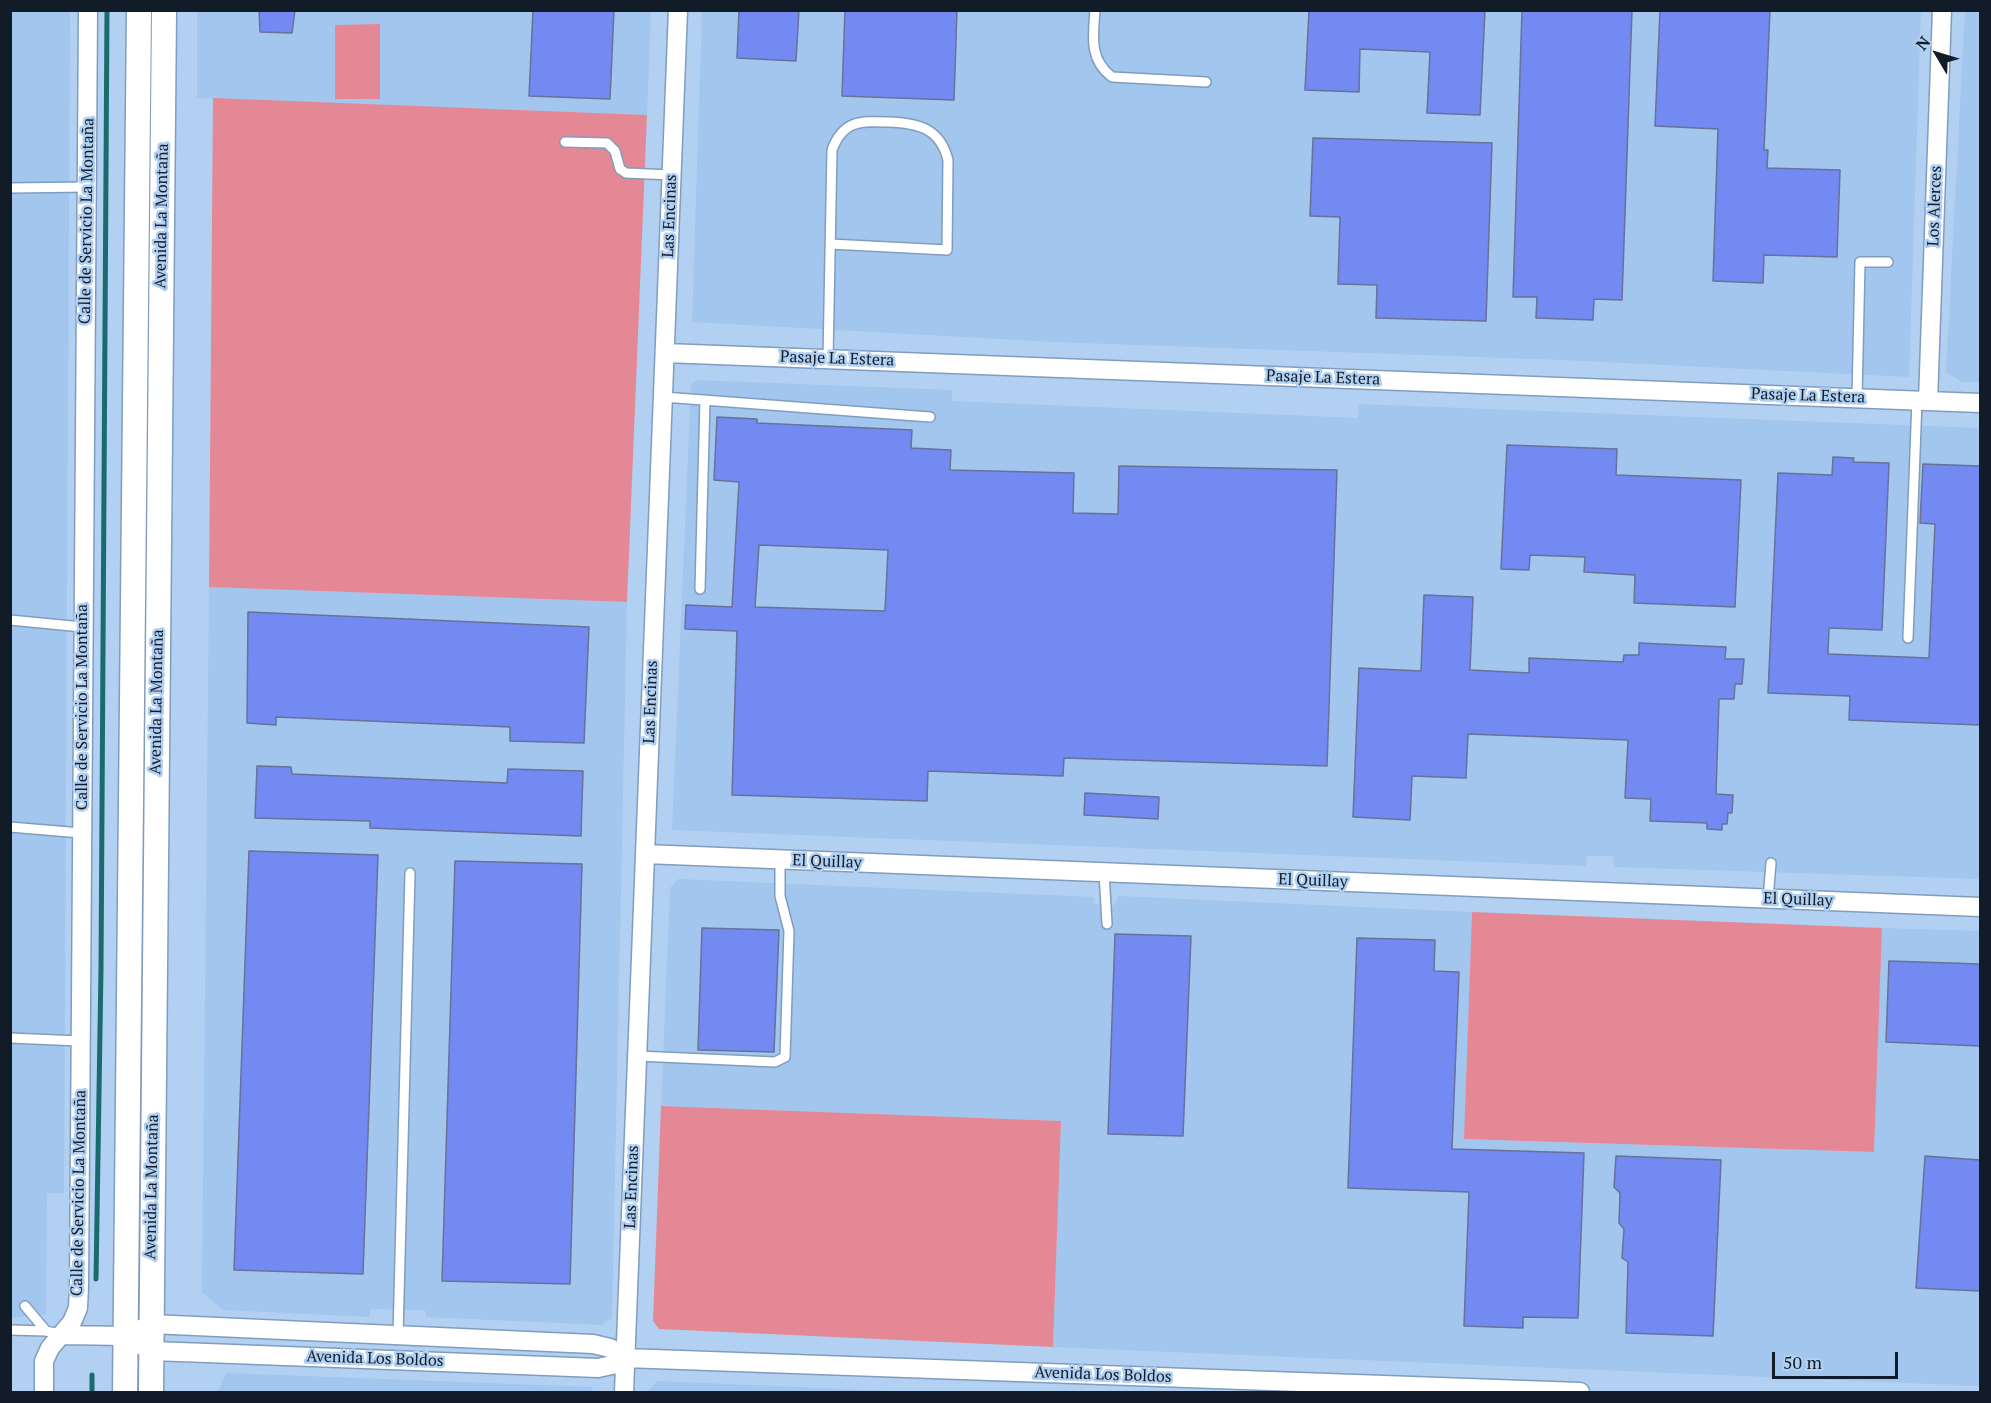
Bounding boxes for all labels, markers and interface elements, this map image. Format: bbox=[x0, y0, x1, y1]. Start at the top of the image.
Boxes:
north arrow bbox=[1907, 24, 1967, 84]
text: N bbox=[1910, 31, 1935, 54]
street label: Calle de Servicio La Montaña bbox=[76, 118, 98, 324]
street label: Avenida La Montaña bbox=[151, 143, 173, 289]
street label: Los Alerces bbox=[1924, 165, 1946, 247]
street label: Las Encinas bbox=[659, 174, 681, 258]
street label: Pasaje La Estera bbox=[780, 347, 894, 371]
street label: Pasaje La Estera bbox=[1266, 366, 1380, 390]
street label: Pasaje La Estera bbox=[1751, 384, 1865, 408]
street label: Calle de Servicio La Montaña bbox=[72, 604, 92, 810]
street label: Avenida La Montaña bbox=[146, 629, 168, 775]
street label: Las Encinas bbox=[640, 660, 662, 744]
street label: El Quillay bbox=[792, 851, 862, 873]
street label: El Quillay bbox=[1278, 870, 1348, 892]
street label: El Quillay bbox=[1763, 889, 1833, 911]
street label: Calle de Servicio La Montaña bbox=[68, 1090, 90, 1296]
street label: Avenida La Montaña bbox=[141, 1114, 163, 1260]
street label: Las Encinas bbox=[621, 1145, 643, 1229]
scale bar bbox=[1775, 1340, 1901, 1378]
street label: Avenida Los Boldos bbox=[306, 1347, 444, 1371]
text: 50 m bbox=[1783, 1350, 1822, 1374]
street label: Avenida Los Boldos bbox=[1034, 1363, 1172, 1387]

